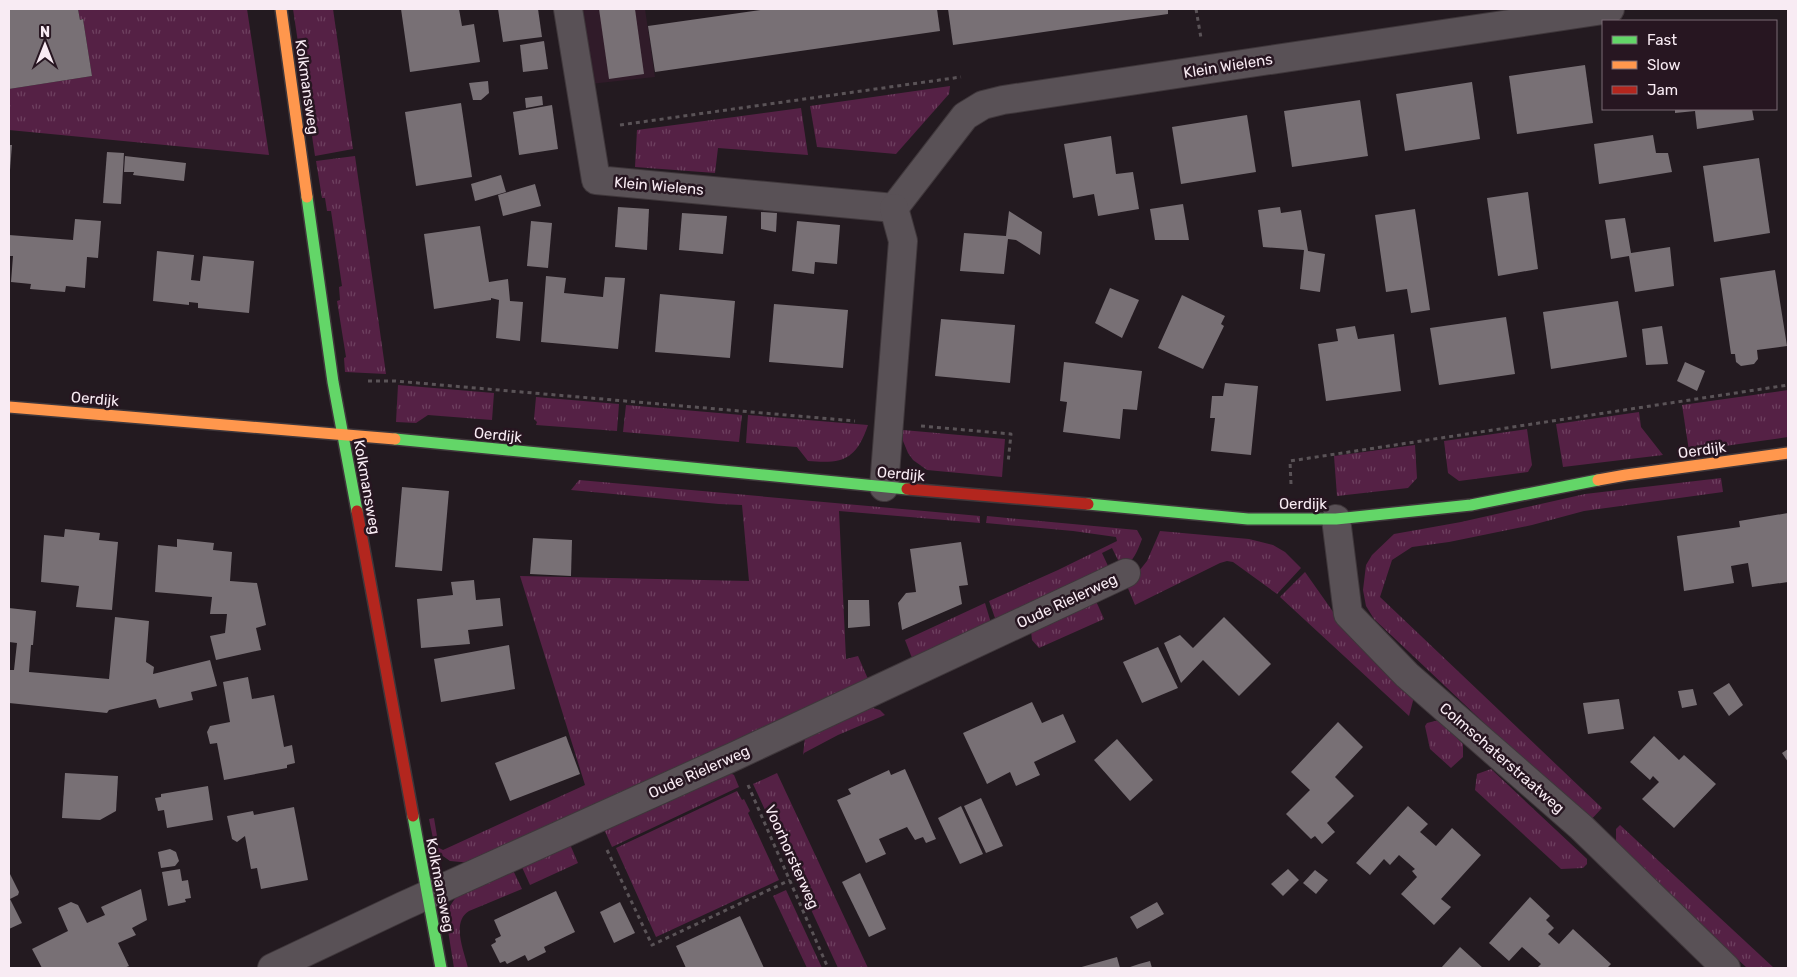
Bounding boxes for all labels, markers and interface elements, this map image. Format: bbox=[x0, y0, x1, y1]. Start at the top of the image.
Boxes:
north arrow bbox=[20, 20, 70, 70]
legend bbox=[1602, 20, 1777, 110]
text: N bbox=[40, 24, 50, 41]
text: Fast bbox=[1647, 31, 1677, 49]
street label: Kolkmansweg bbox=[291, 38, 323, 136]
street label: Klein Wielens bbox=[1182, 50, 1274, 82]
text: Slow bbox=[1647, 56, 1680, 74]
text: Jam bbox=[1647, 81, 1678, 99]
street label: Klein Wielens bbox=[613, 173, 705, 199]
street label: Oerdijk bbox=[70, 388, 120, 410]
street label: Oerdijk bbox=[473, 424, 523, 446]
street label: Kolkmansweg bbox=[350, 438, 384, 536]
street label: Oerdijk bbox=[1677, 438, 1727, 462]
street label: Oerdijk bbox=[876, 463, 926, 485]
street label: Oerdijk bbox=[1279, 495, 1327, 513]
street label: Oude Rielerweg bbox=[1014, 570, 1120, 632]
street label: Colmschaterstraatweg bbox=[1436, 699, 1568, 817]
street label: Oude Rielerweg bbox=[646, 742, 752, 802]
street label: Voorhorsterweg bbox=[761, 802, 823, 912]
street label: Kolkmansweg bbox=[422, 836, 458, 934]

